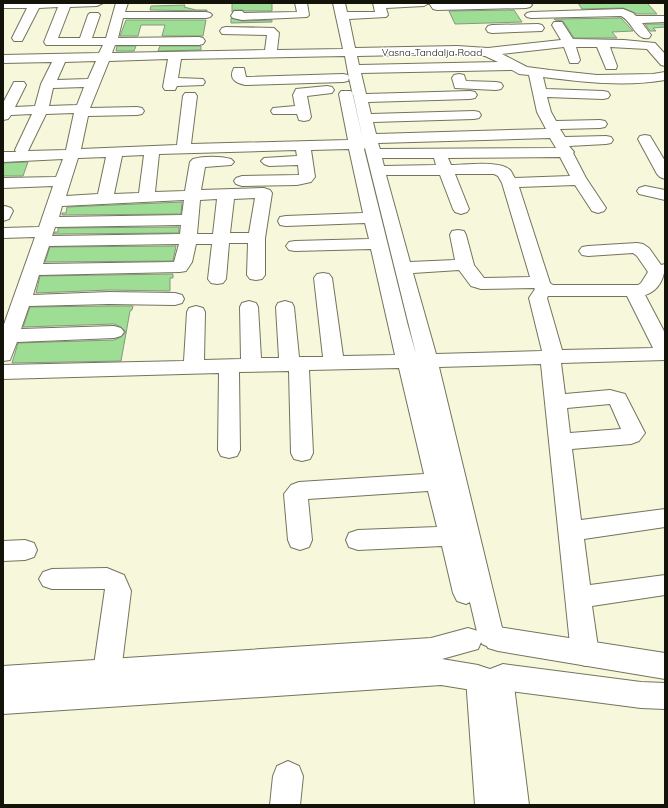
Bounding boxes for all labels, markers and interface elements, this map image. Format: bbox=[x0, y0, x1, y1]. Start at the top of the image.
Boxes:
street label: Vasna-Tandalja Road bbox=[382, 46, 482, 59]

